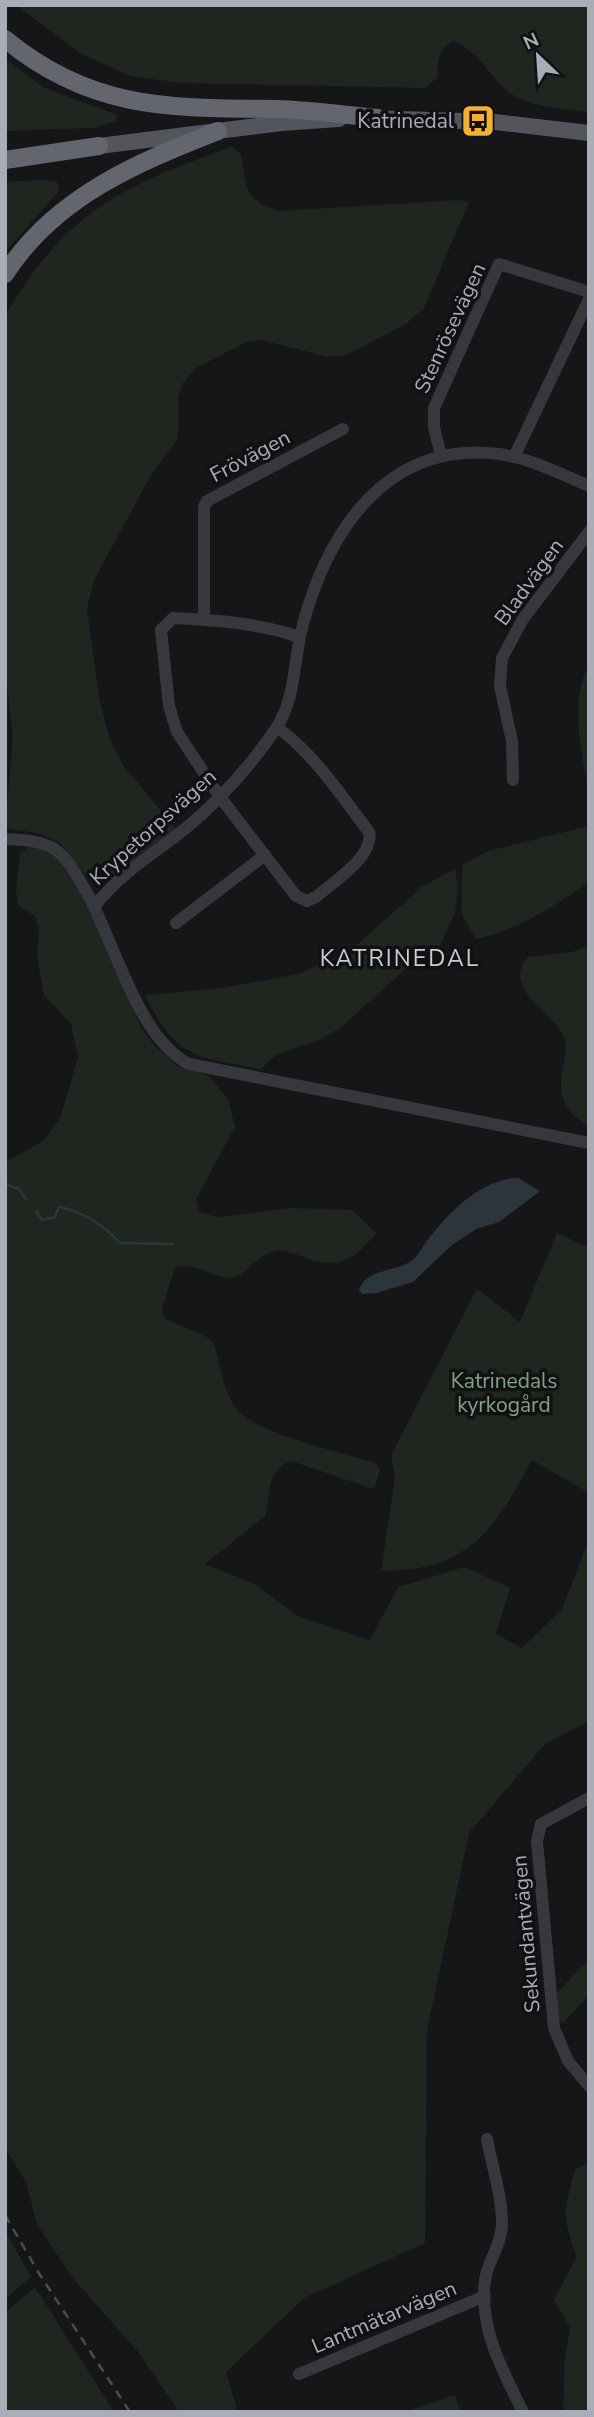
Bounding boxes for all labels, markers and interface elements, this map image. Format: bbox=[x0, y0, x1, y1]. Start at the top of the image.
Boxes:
north arrow bbox=[503, 21, 573, 91]
text: N bbox=[519, 27, 543, 56]
bus stop icon: Katrinedal bbox=[459, 102, 497, 140]
place label: Katrinedal bbox=[357, 107, 455, 135]
street label: Stenrösevägen bbox=[408, 258, 492, 398]
street label: Frövägen bbox=[205, 423, 295, 489]
street label: Bladvägen bbox=[488, 533, 570, 631]
street label: Krypetorpsvägen bbox=[84, 763, 222, 891]
district label: KATRINEDAL bbox=[320, 943, 480, 974]
park label: Katrinedals kyrkogård bbox=[451, 1367, 557, 1419]
street label: Sekundantvägen bbox=[505, 1854, 547, 2014]
street label: Lantmätarvägen bbox=[307, 2274, 461, 2360]

